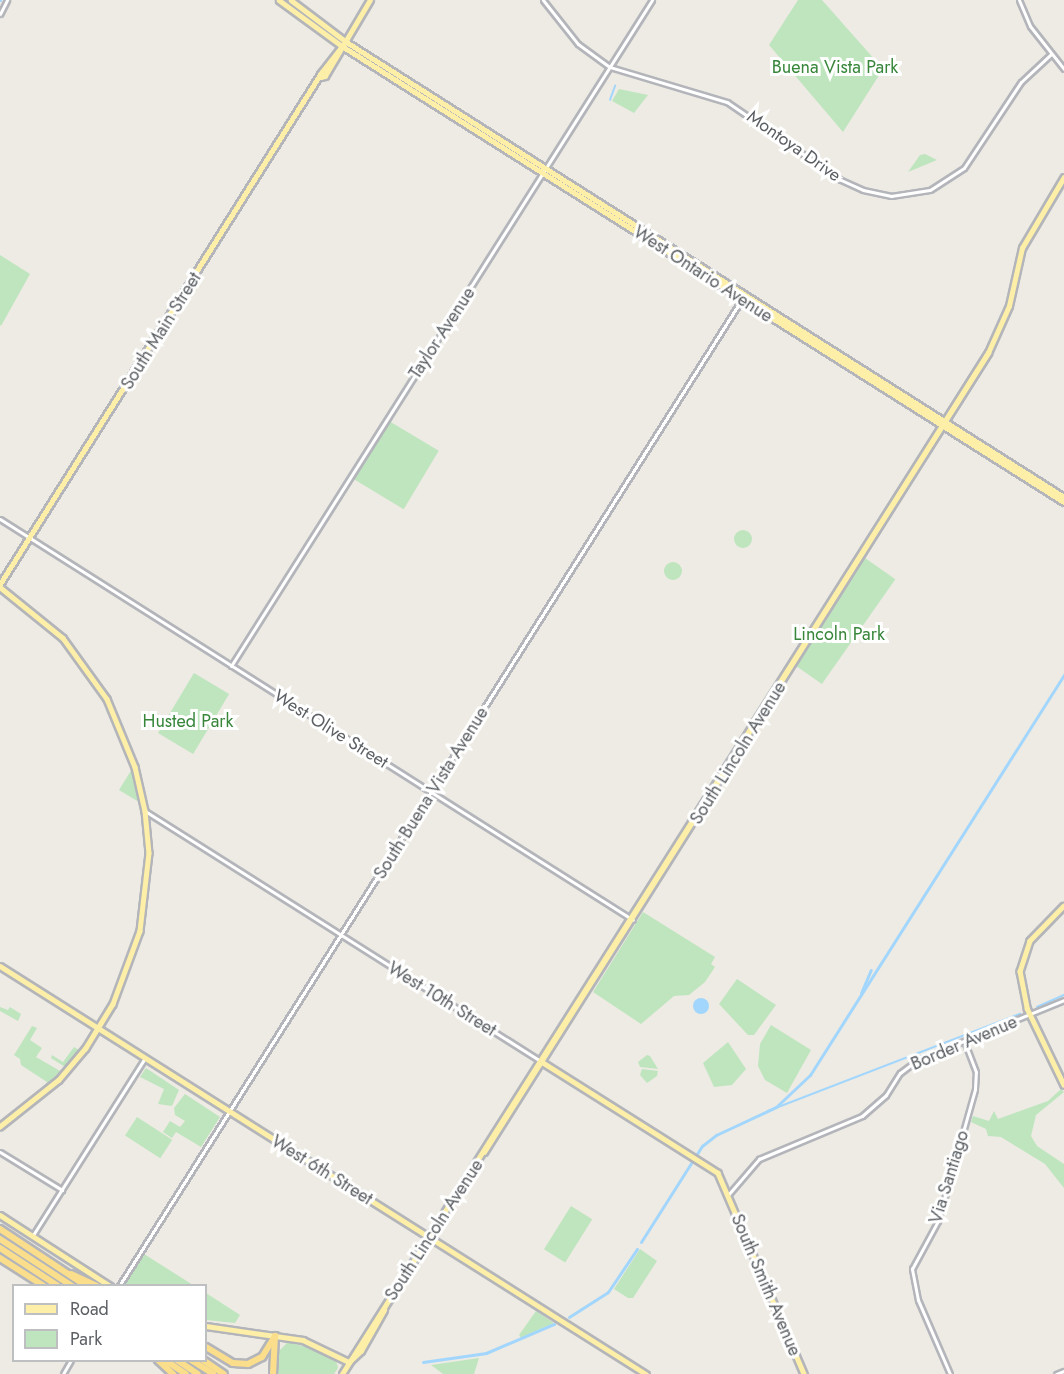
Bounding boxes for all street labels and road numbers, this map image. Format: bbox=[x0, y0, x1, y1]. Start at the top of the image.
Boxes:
street label: Montoya Drive bbox=[743, 106, 845, 186]
street label: West Ontario Avenue bbox=[629, 221, 777, 327]
street label: South Main Street bbox=[116, 268, 206, 394]
street label: Taylor Avenue bbox=[404, 283, 480, 383]
street label: South Lincoln Avenue bbox=[685, 678, 791, 828]
street label: West Olive Street bbox=[270, 685, 392, 773]
street label: South Buena Vista Avenue bbox=[369, 703, 493, 883]
street label: West 10th Street bbox=[384, 957, 500, 1041]
street label: Border Avenue bbox=[908, 1011, 1020, 1075]
street label: Via Santiago bbox=[925, 1128, 973, 1226]
street label: West 6th Street bbox=[267, 1130, 377, 1210]
street label: South Lincoln Avenue bbox=[380, 1155, 488, 1305]
street label: South Smith Avenue bbox=[726, 1211, 806, 1359]

